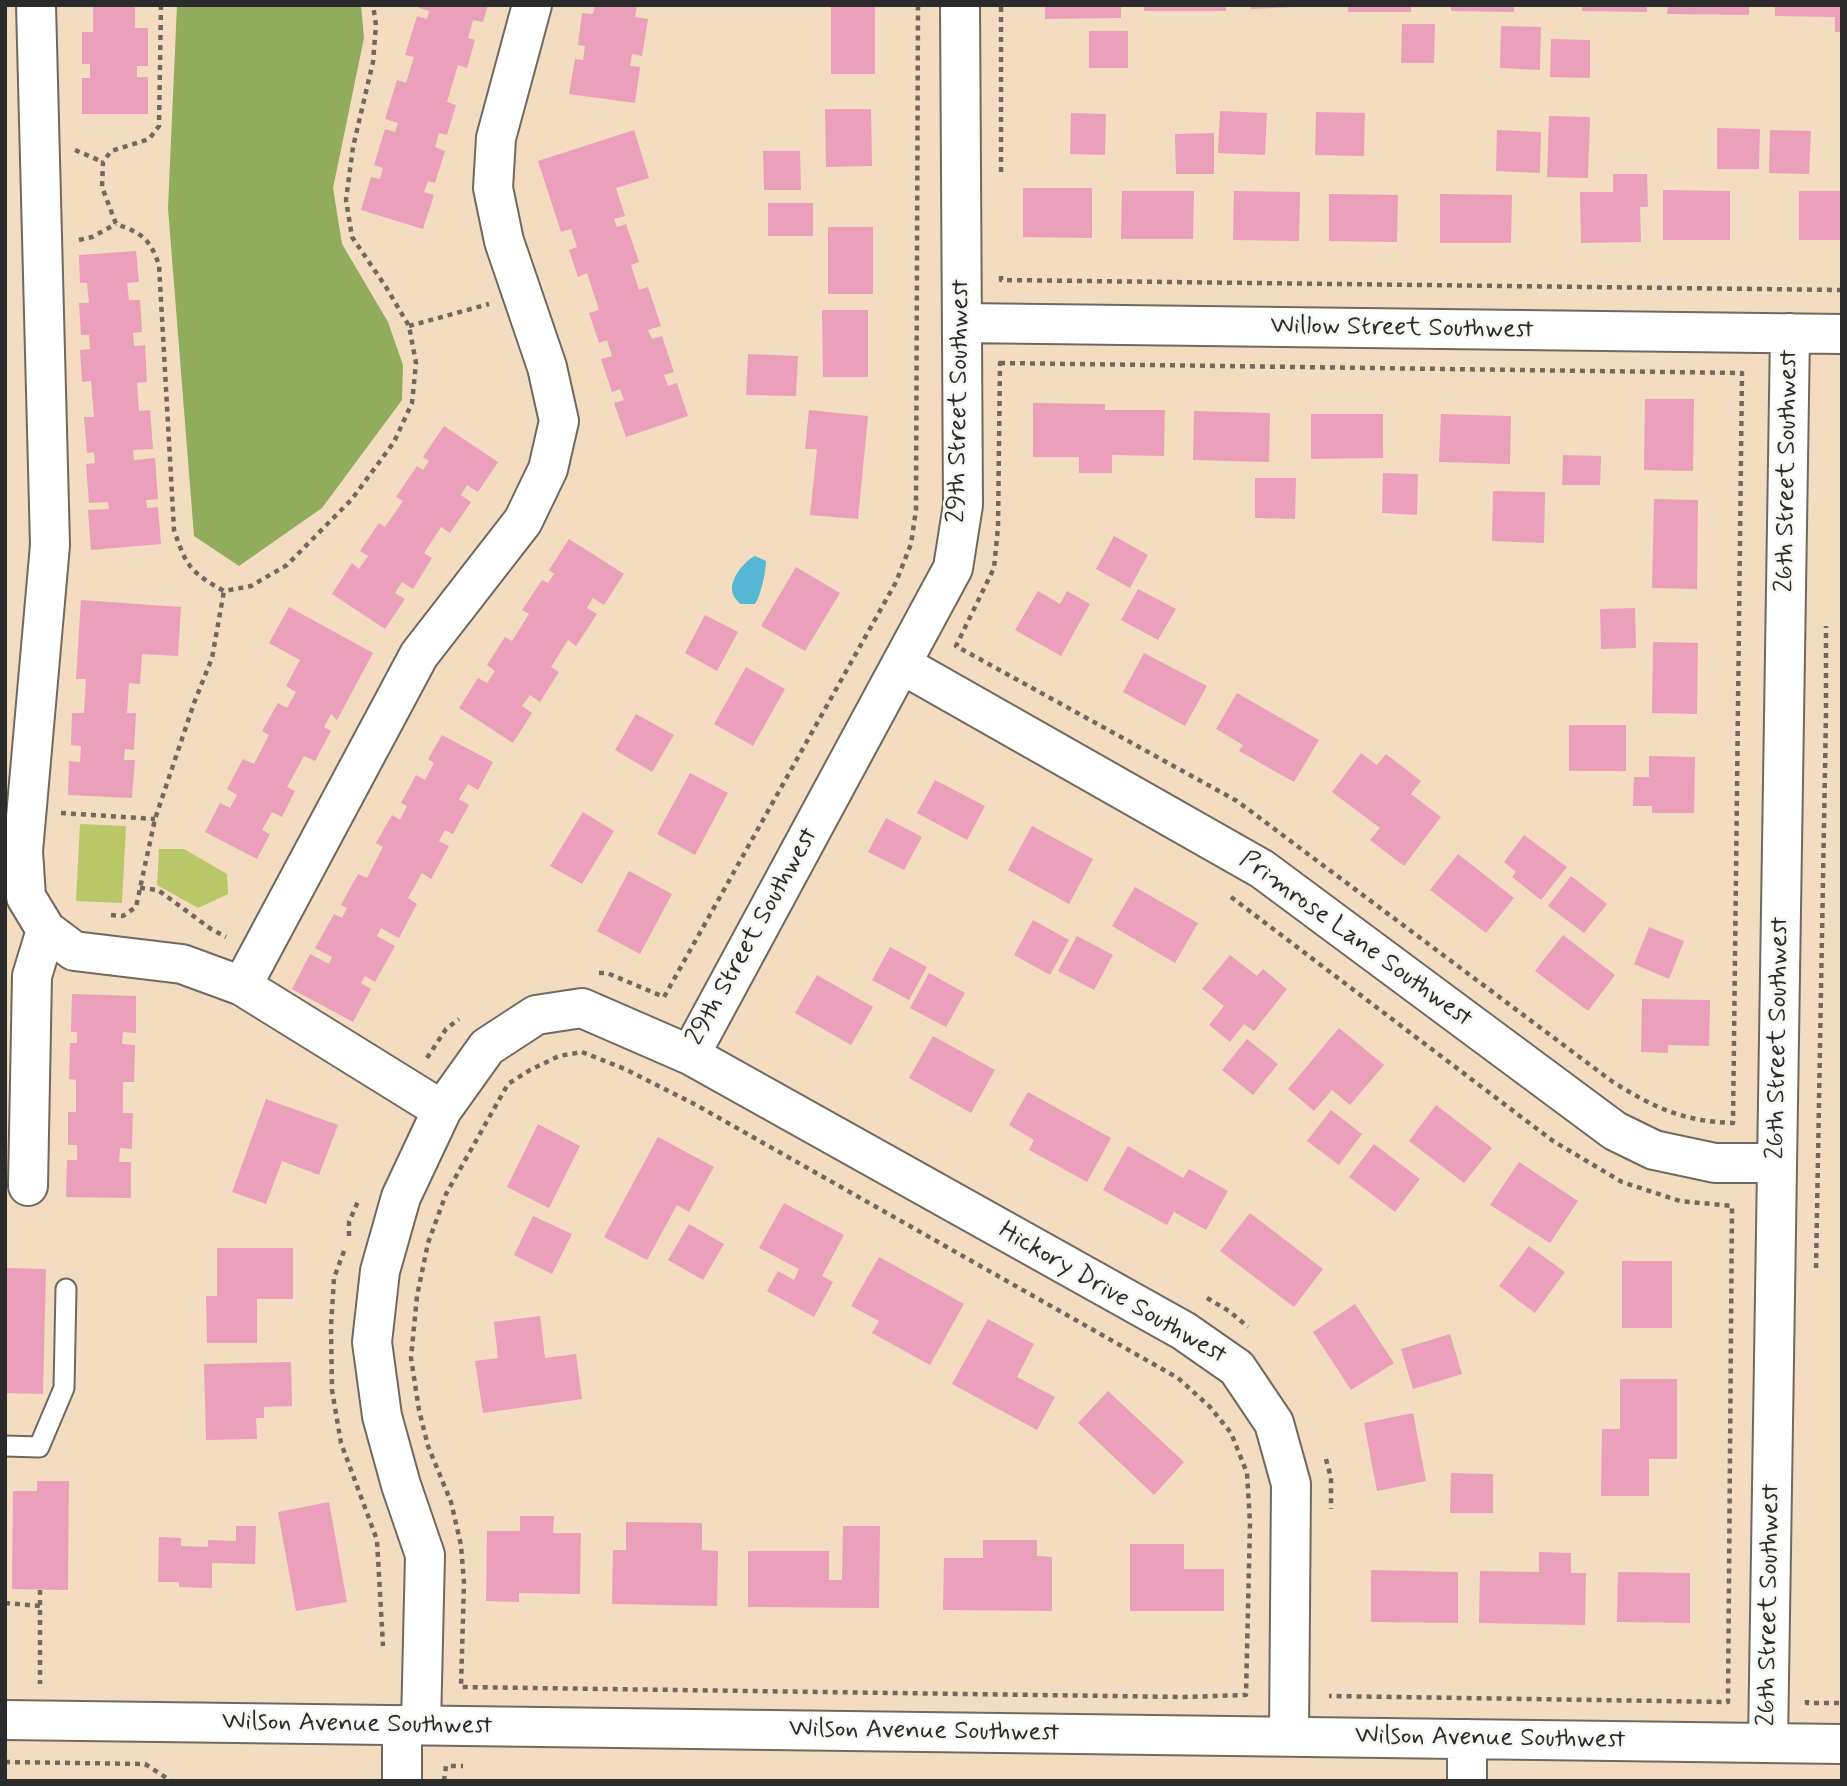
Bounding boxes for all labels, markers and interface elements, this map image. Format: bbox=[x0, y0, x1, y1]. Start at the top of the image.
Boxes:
street label: 29th Street Southwest bbox=[942, 279, 978, 523]
street label: Willow Street Southwest bbox=[1270, 311, 1534, 347]
street label: 26th Street Southwest bbox=[1770, 349, 1806, 593]
street label: 29th Street Southwest bbox=[680, 823, 826, 1051]
street label: Primrose Lane Southwest bbox=[1232, 845, 1478, 1035]
street label: 26th Street Southwest bbox=[1761, 916, 1797, 1160]
street label: Hickory Drive Southwest bbox=[992, 1216, 1232, 1372]
street label: 26th Street Southwest bbox=[1752, 1483, 1788, 1727]
street label: Wilson Avenue Southwest bbox=[222, 1707, 492, 1743]
street label: Wilson Avenue Southwest bbox=[789, 1714, 1059, 1750]
street label: Wilson Avenue Southwest bbox=[1355, 1721, 1625, 1757]

